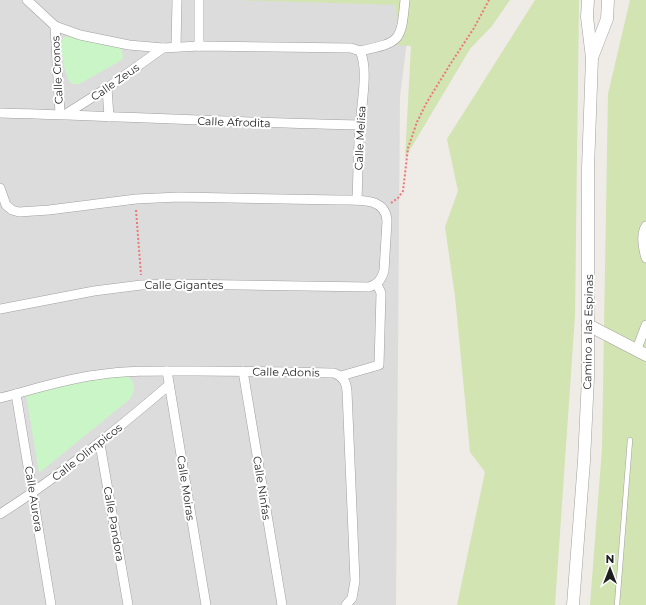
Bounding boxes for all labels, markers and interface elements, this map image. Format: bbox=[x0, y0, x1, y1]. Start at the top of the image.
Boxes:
street label: Calle Cronos bbox=[48, 35, 66, 104]
street label: Calle Zeus bbox=[88, 60, 142, 104]
street label: Calle Melisa bbox=[351, 105, 369, 171]
street label: Calle Afrodita bbox=[197, 114, 271, 130]
street label: Camino a las Espinas bbox=[580, 274, 596, 390]
street label: Calle Gigantes bbox=[145, 278, 224, 292]
street label: Calle Adonis bbox=[252, 364, 321, 380]
street label: Calle Olímpicos bbox=[49, 420, 125, 484]
street label: Calle Moiras bbox=[174, 454, 198, 522]
street label: Calle Ninfas bbox=[250, 455, 274, 522]
street label: Calle Aurora bbox=[22, 465, 46, 533]
street label: Calle Pandora bbox=[100, 485, 128, 563]
north arrow bbox=[590, 549, 630, 589]
text: N bbox=[606, 552, 614, 566]

